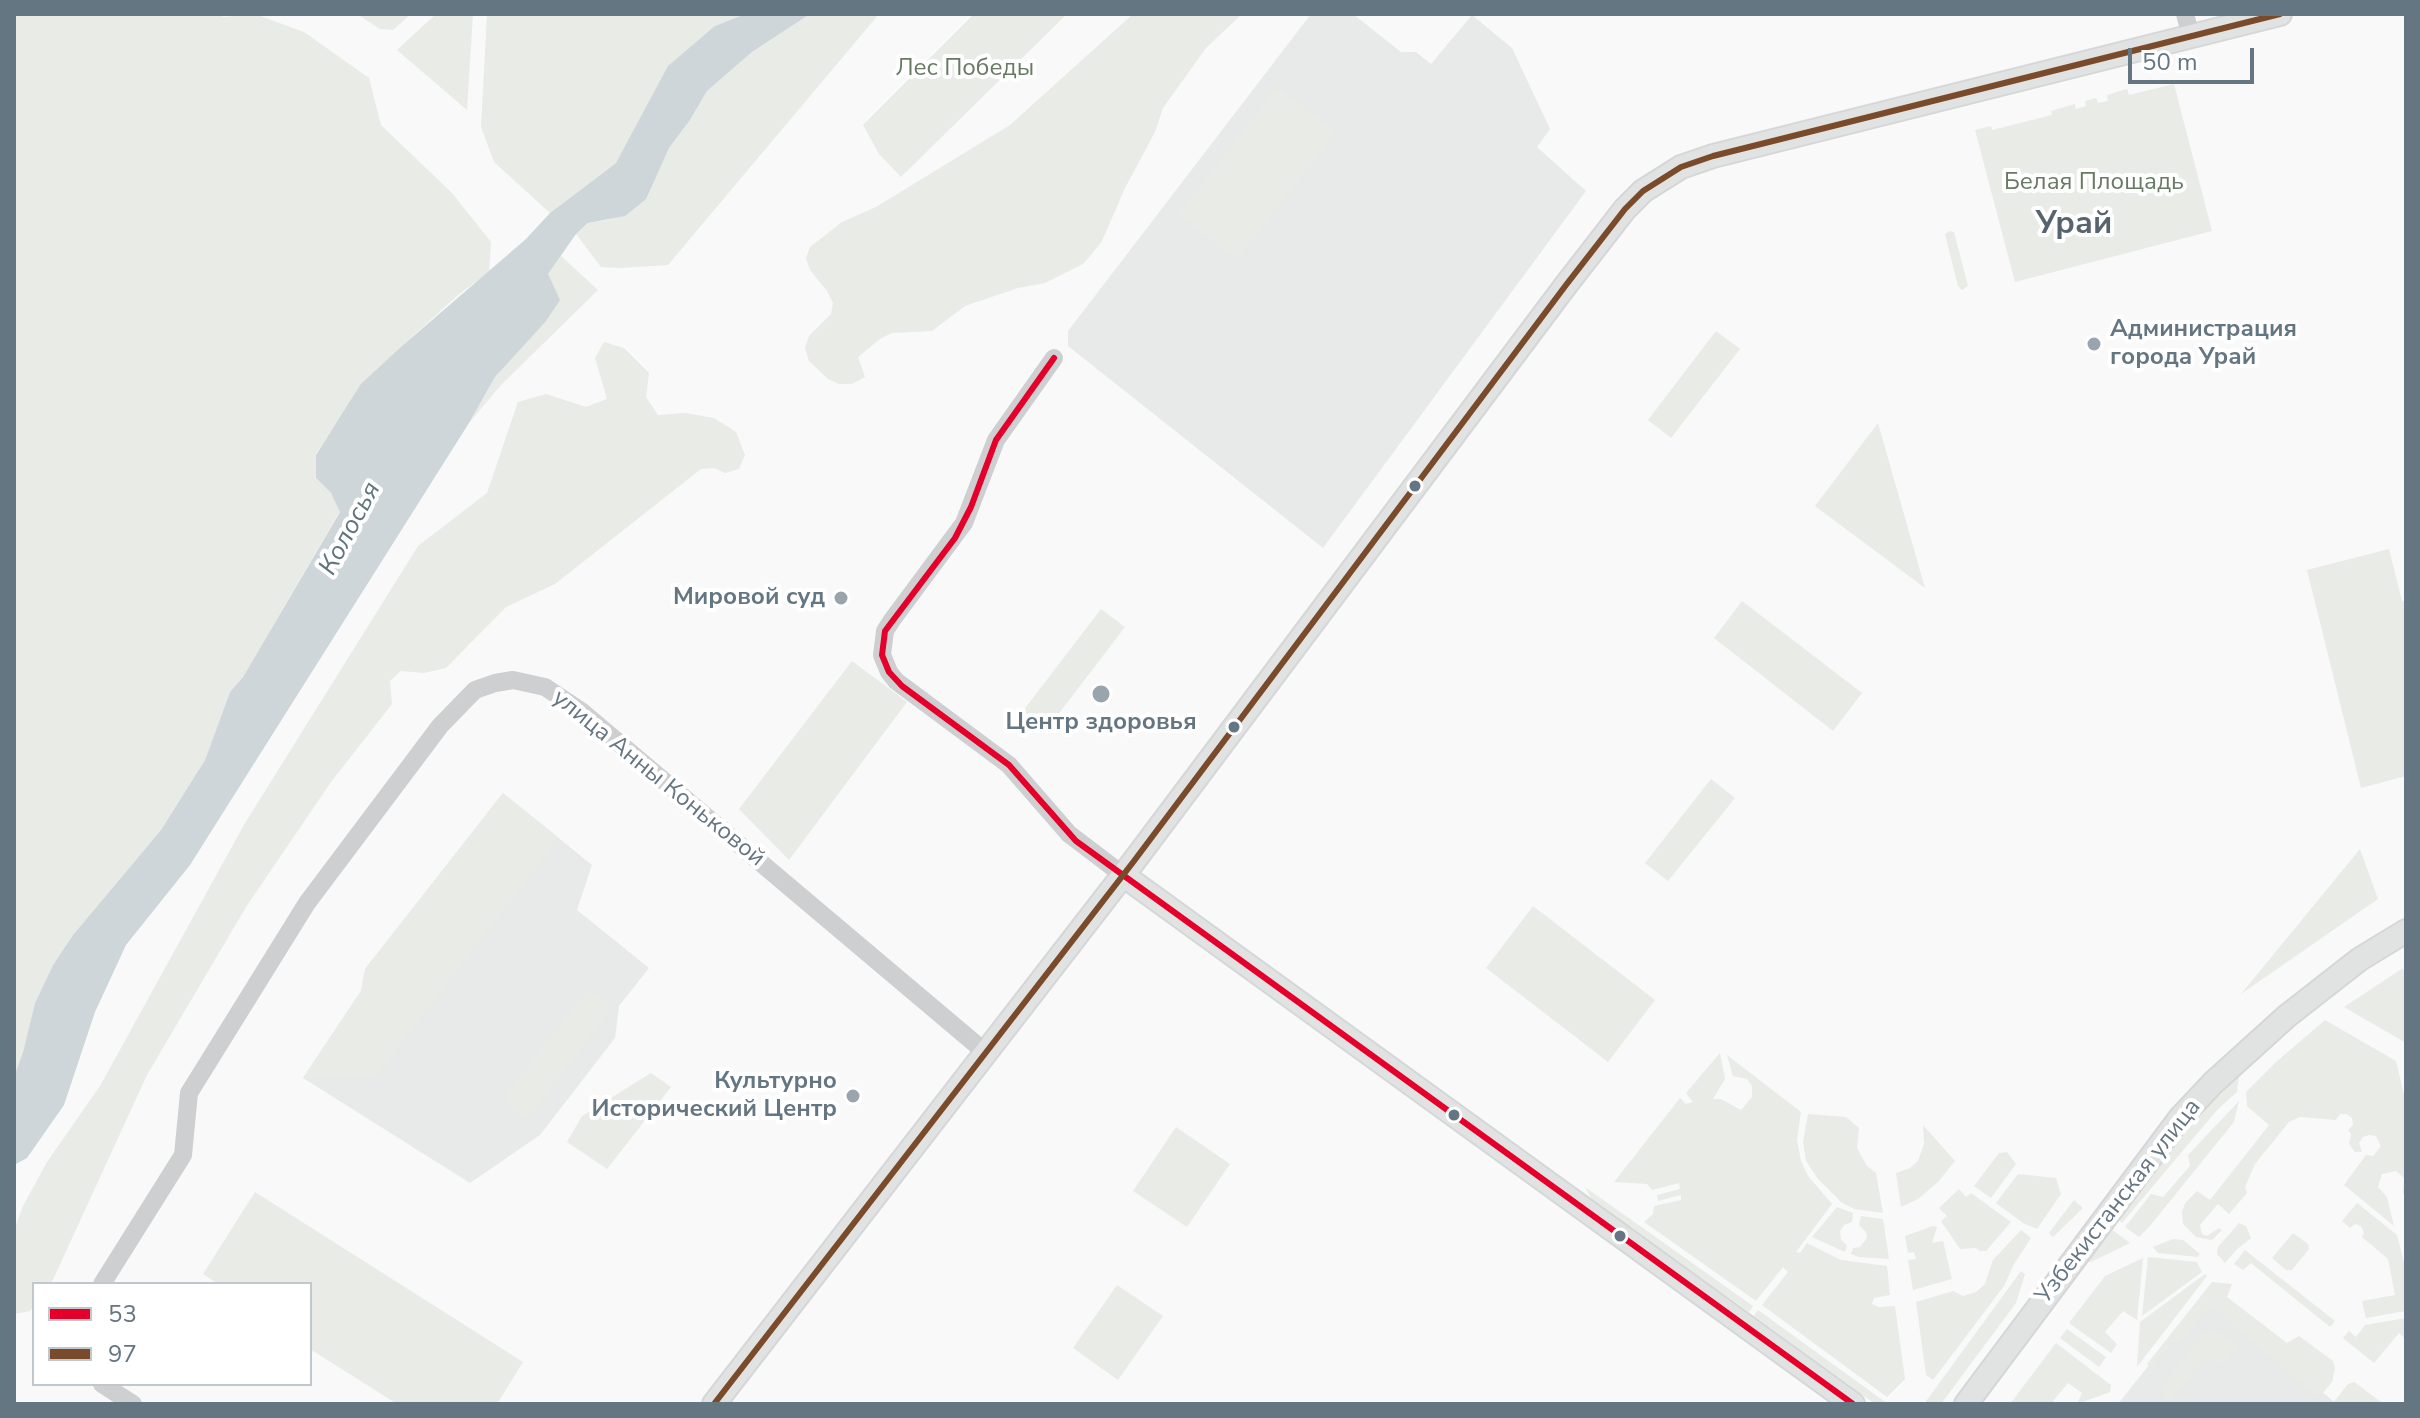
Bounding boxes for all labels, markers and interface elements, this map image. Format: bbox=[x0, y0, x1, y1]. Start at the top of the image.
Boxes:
scale bar bbox=[2132, 32, 2258, 82]
text: 50 m bbox=[2142, 46, 2198, 78]
park label: Лес Победы bbox=[896, 55, 1034, 83]
park label: Белая Площадь bbox=[2004, 169, 2184, 197]
district label: Урай bbox=[2036, 206, 2112, 244]
place label: Администрация города Урай bbox=[2110, 316, 2297, 372]
marker: Администрация города Урай bbox=[2085, 335, 2103, 353]
water label: Колосья bbox=[313, 477, 389, 581]
unlabelled marker bbox=[1407, 478, 1423, 494]
place label: Мировой суд bbox=[673, 584, 825, 612]
marker: Мировой суд bbox=[832, 589, 850, 607]
marker: Центр здоровья bbox=[1090, 683, 1112, 705]
street label: улица Анны Коньковой bbox=[546, 684, 770, 874]
place label: Центр здоровья bbox=[1005, 709, 1197, 737]
unlabelled marker bbox=[1226, 719, 1242, 735]
place label: Культурно Исторический Центр bbox=[592, 1068, 837, 1124]
marker: Культурно Исторический Центр bbox=[844, 1087, 862, 1105]
street label: Узбекистанская улица bbox=[2030, 1094, 2208, 1310]
unlabelled marker bbox=[1446, 1107, 1462, 1123]
unlabelled marker bbox=[1612, 1228, 1628, 1244]
legend bbox=[32, 1282, 312, 1386]
text: 53 bbox=[108, 1298, 137, 1330]
text: 97 bbox=[108, 1338, 137, 1370]

